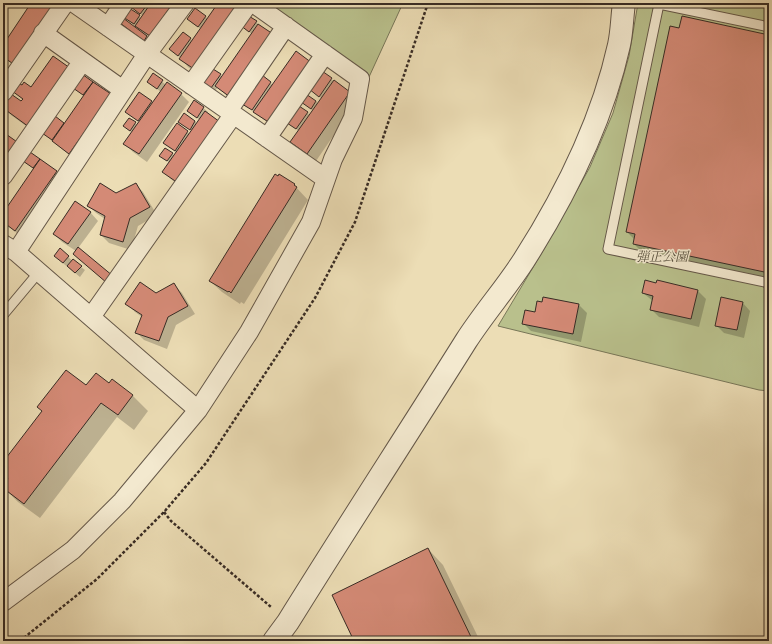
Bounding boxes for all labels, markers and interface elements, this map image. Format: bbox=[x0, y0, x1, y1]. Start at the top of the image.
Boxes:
park label: 弾正公園 bbox=[636, 249, 690, 264]

